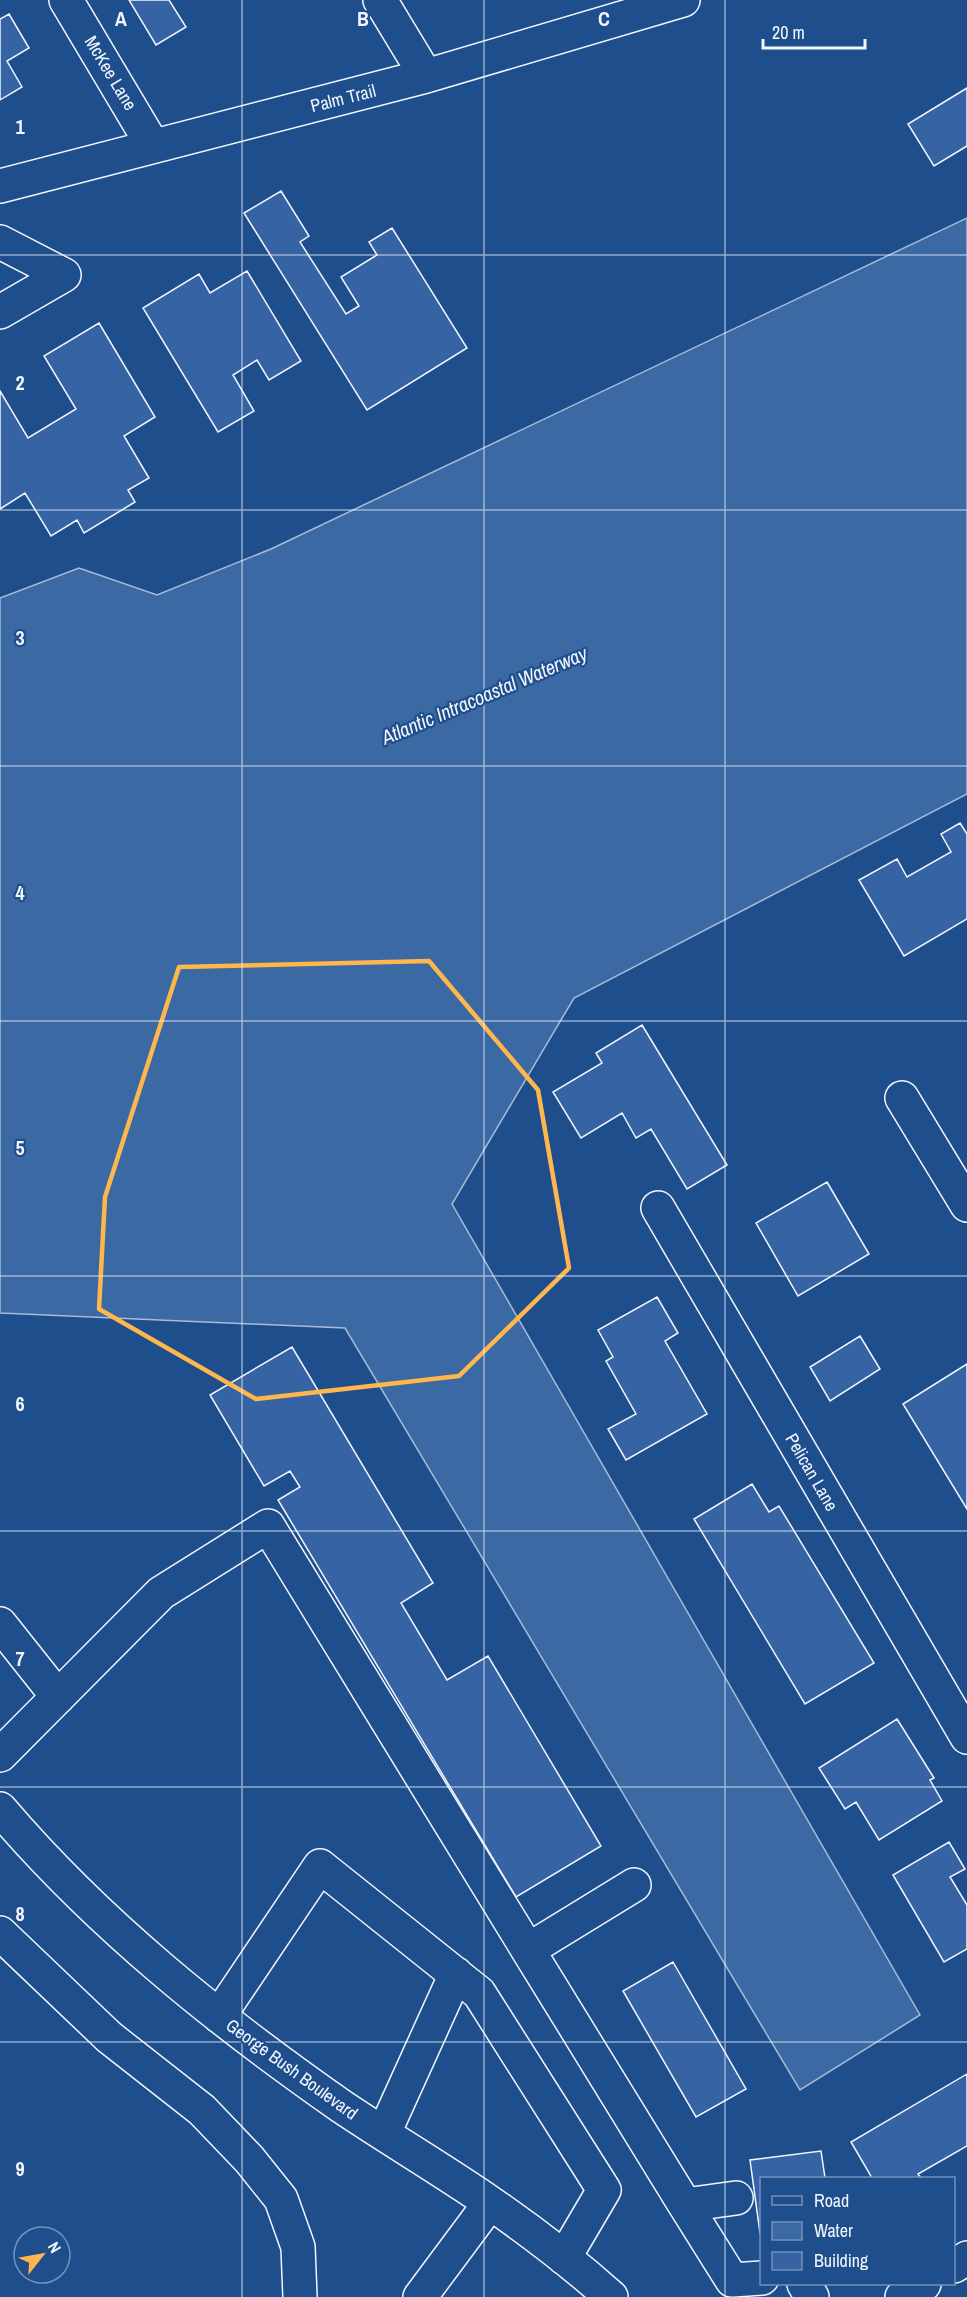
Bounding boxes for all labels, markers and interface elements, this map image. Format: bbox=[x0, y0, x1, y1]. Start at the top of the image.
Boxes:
text: A bbox=[115, 5, 127, 32]
text: B bbox=[357, 5, 369, 32]
text: C bbox=[598, 5, 610, 32]
scale bar bbox=[763, 12, 865, 50]
text: 20 m bbox=[772, 20, 805, 45]
street label: McKee Lane bbox=[79, 31, 143, 115]
street label: Palm Trail bbox=[308, 78, 378, 118]
text: 1 bbox=[15, 113, 25, 140]
text: 2 bbox=[15, 369, 25, 396]
text: 3 bbox=[15, 624, 25, 651]
water label: Atlantic Intracoastal Waterway bbox=[376, 639, 592, 751]
text: 4 bbox=[15, 879, 25, 906]
text: 5 bbox=[15, 1134, 25, 1161]
text: 6 bbox=[15, 1390, 25, 1417]
street label: Pelican Lane bbox=[780, 1428, 844, 1516]
text: 7 bbox=[15, 1645, 25, 1672]
text: 8 bbox=[15, 1900, 25, 1927]
street label: George Bush Boulevard bbox=[221, 2013, 363, 2125]
text: 9 bbox=[15, 2155, 25, 2182]
legend bbox=[760, 2177, 955, 2285]
text: Road bbox=[814, 2188, 849, 2213]
text: Water bbox=[814, 2218, 853, 2243]
north arrow bbox=[12, 2225, 72, 2285]
text: N bbox=[43, 2238, 67, 2257]
text: Building bbox=[814, 2248, 869, 2273]

